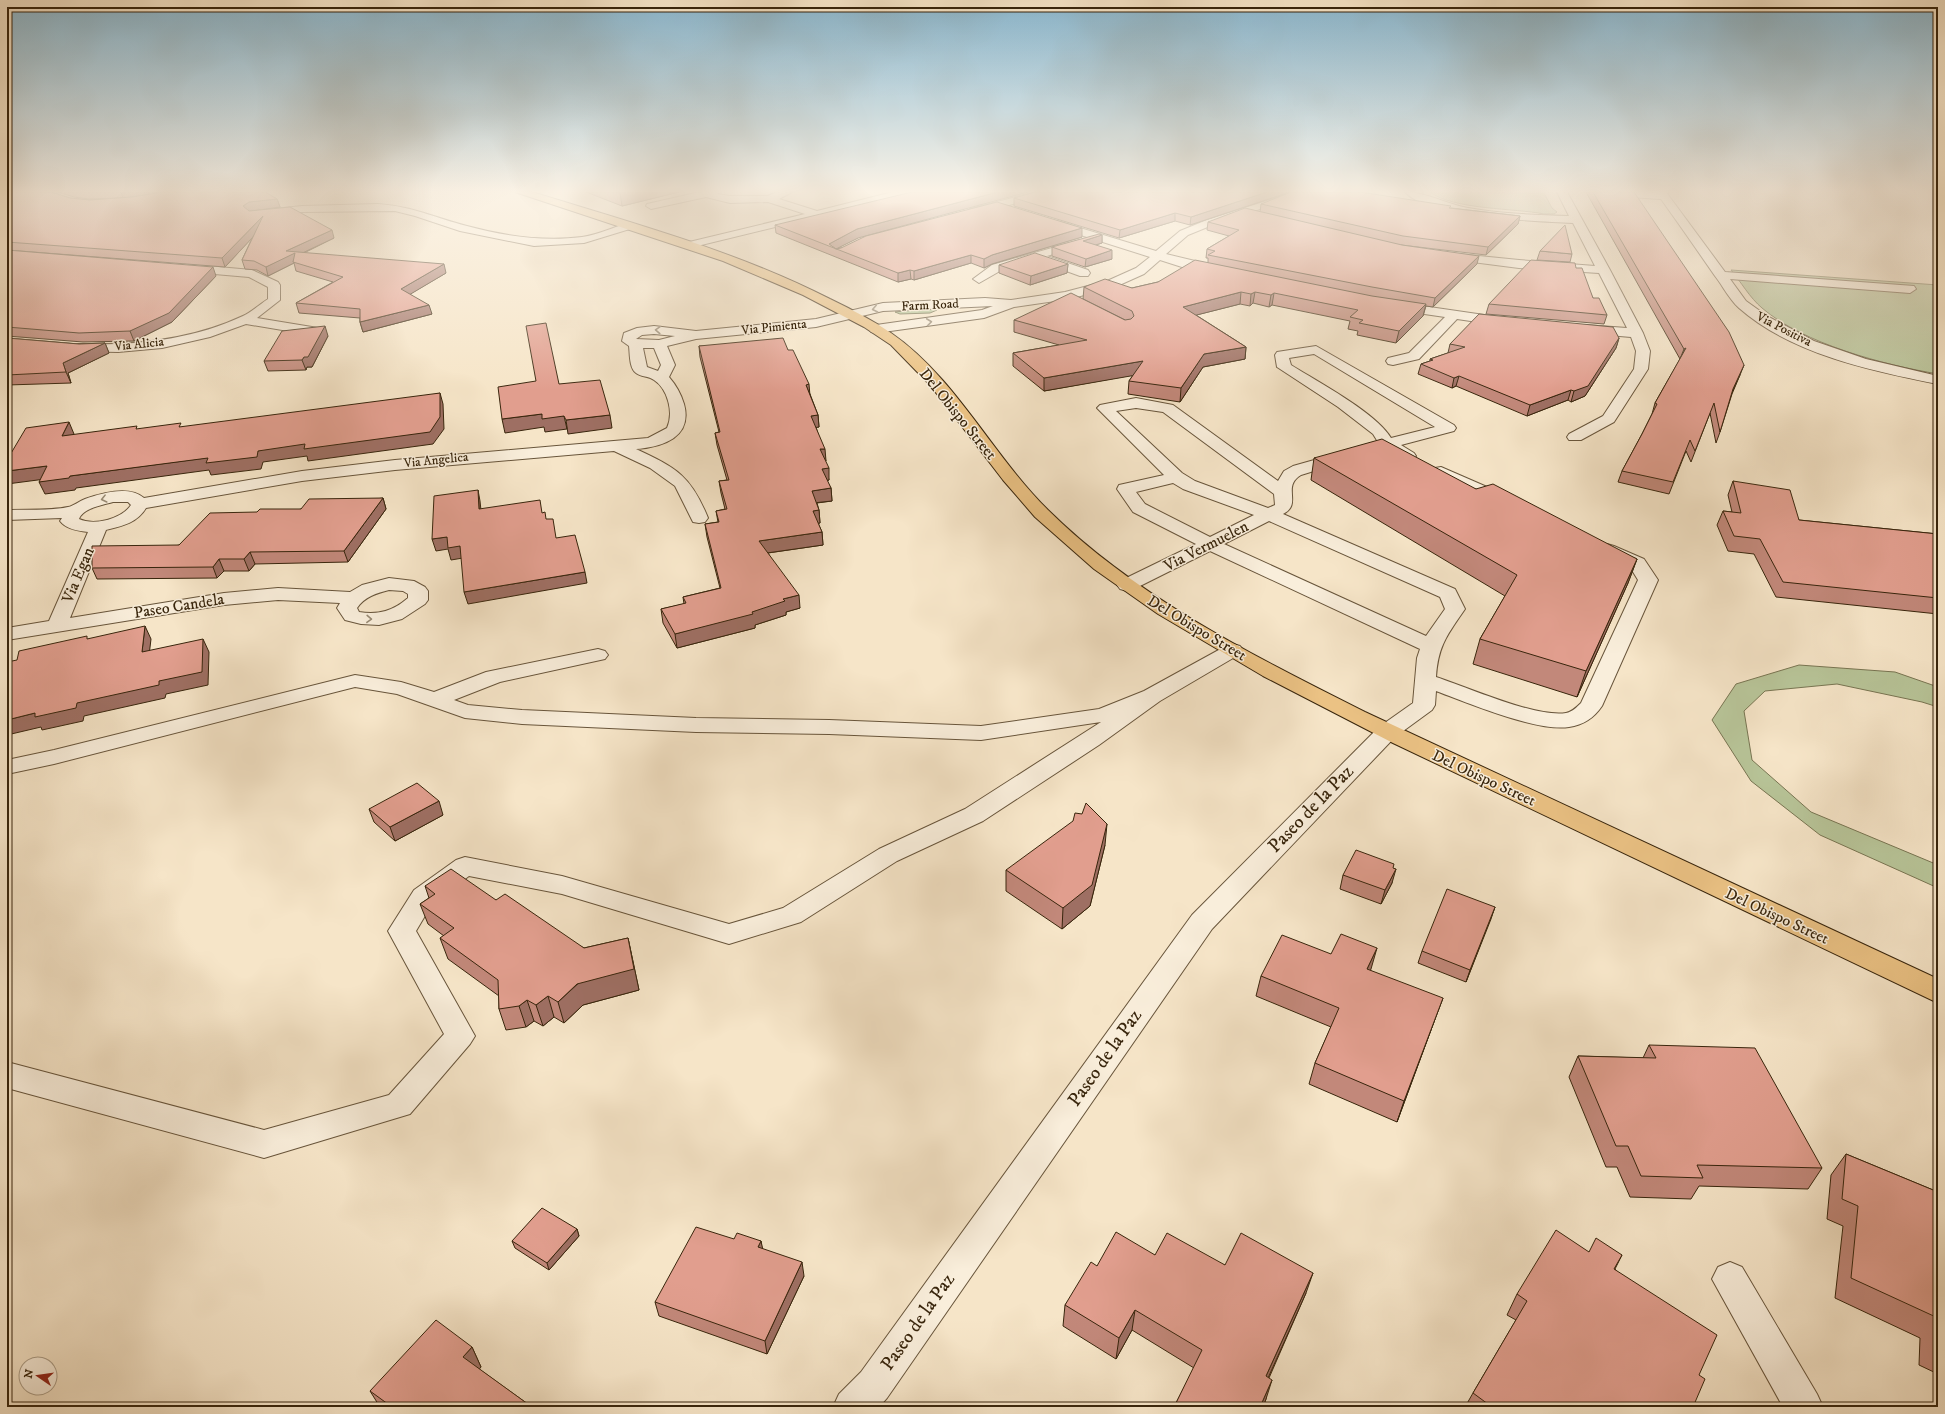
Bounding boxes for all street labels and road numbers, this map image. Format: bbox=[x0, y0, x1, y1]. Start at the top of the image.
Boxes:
street label: Farm Road bbox=[901, 295, 960, 314]
street label: Via Positiva bbox=[1753, 308, 1815, 350]
street label: Via Pimienta bbox=[740, 316, 808, 338]
street label: Via Alicia bbox=[112, 333, 165, 355]
street label: Del Obispo Street bbox=[915, 364, 1001, 464]
street label: Via Angelica bbox=[402, 449, 470, 471]
street label: Via Vermuelen bbox=[1159, 516, 1252, 576]
street label: Via Egan bbox=[57, 544, 99, 607]
street label: Paseo Candela bbox=[132, 589, 226, 623]
street label: Del Obispo Street bbox=[1144, 591, 1250, 665]
street label: Del Obispo Street bbox=[1429, 745, 1539, 811]
street label: Paseo de la Paz bbox=[1263, 760, 1359, 858]
street label: Del Obispo Street bbox=[1722, 883, 1832, 949]
street label: Paseo de la Paz bbox=[1063, 1005, 1147, 1111]
street label: Paseo de la Paz bbox=[876, 1269, 960, 1375]

